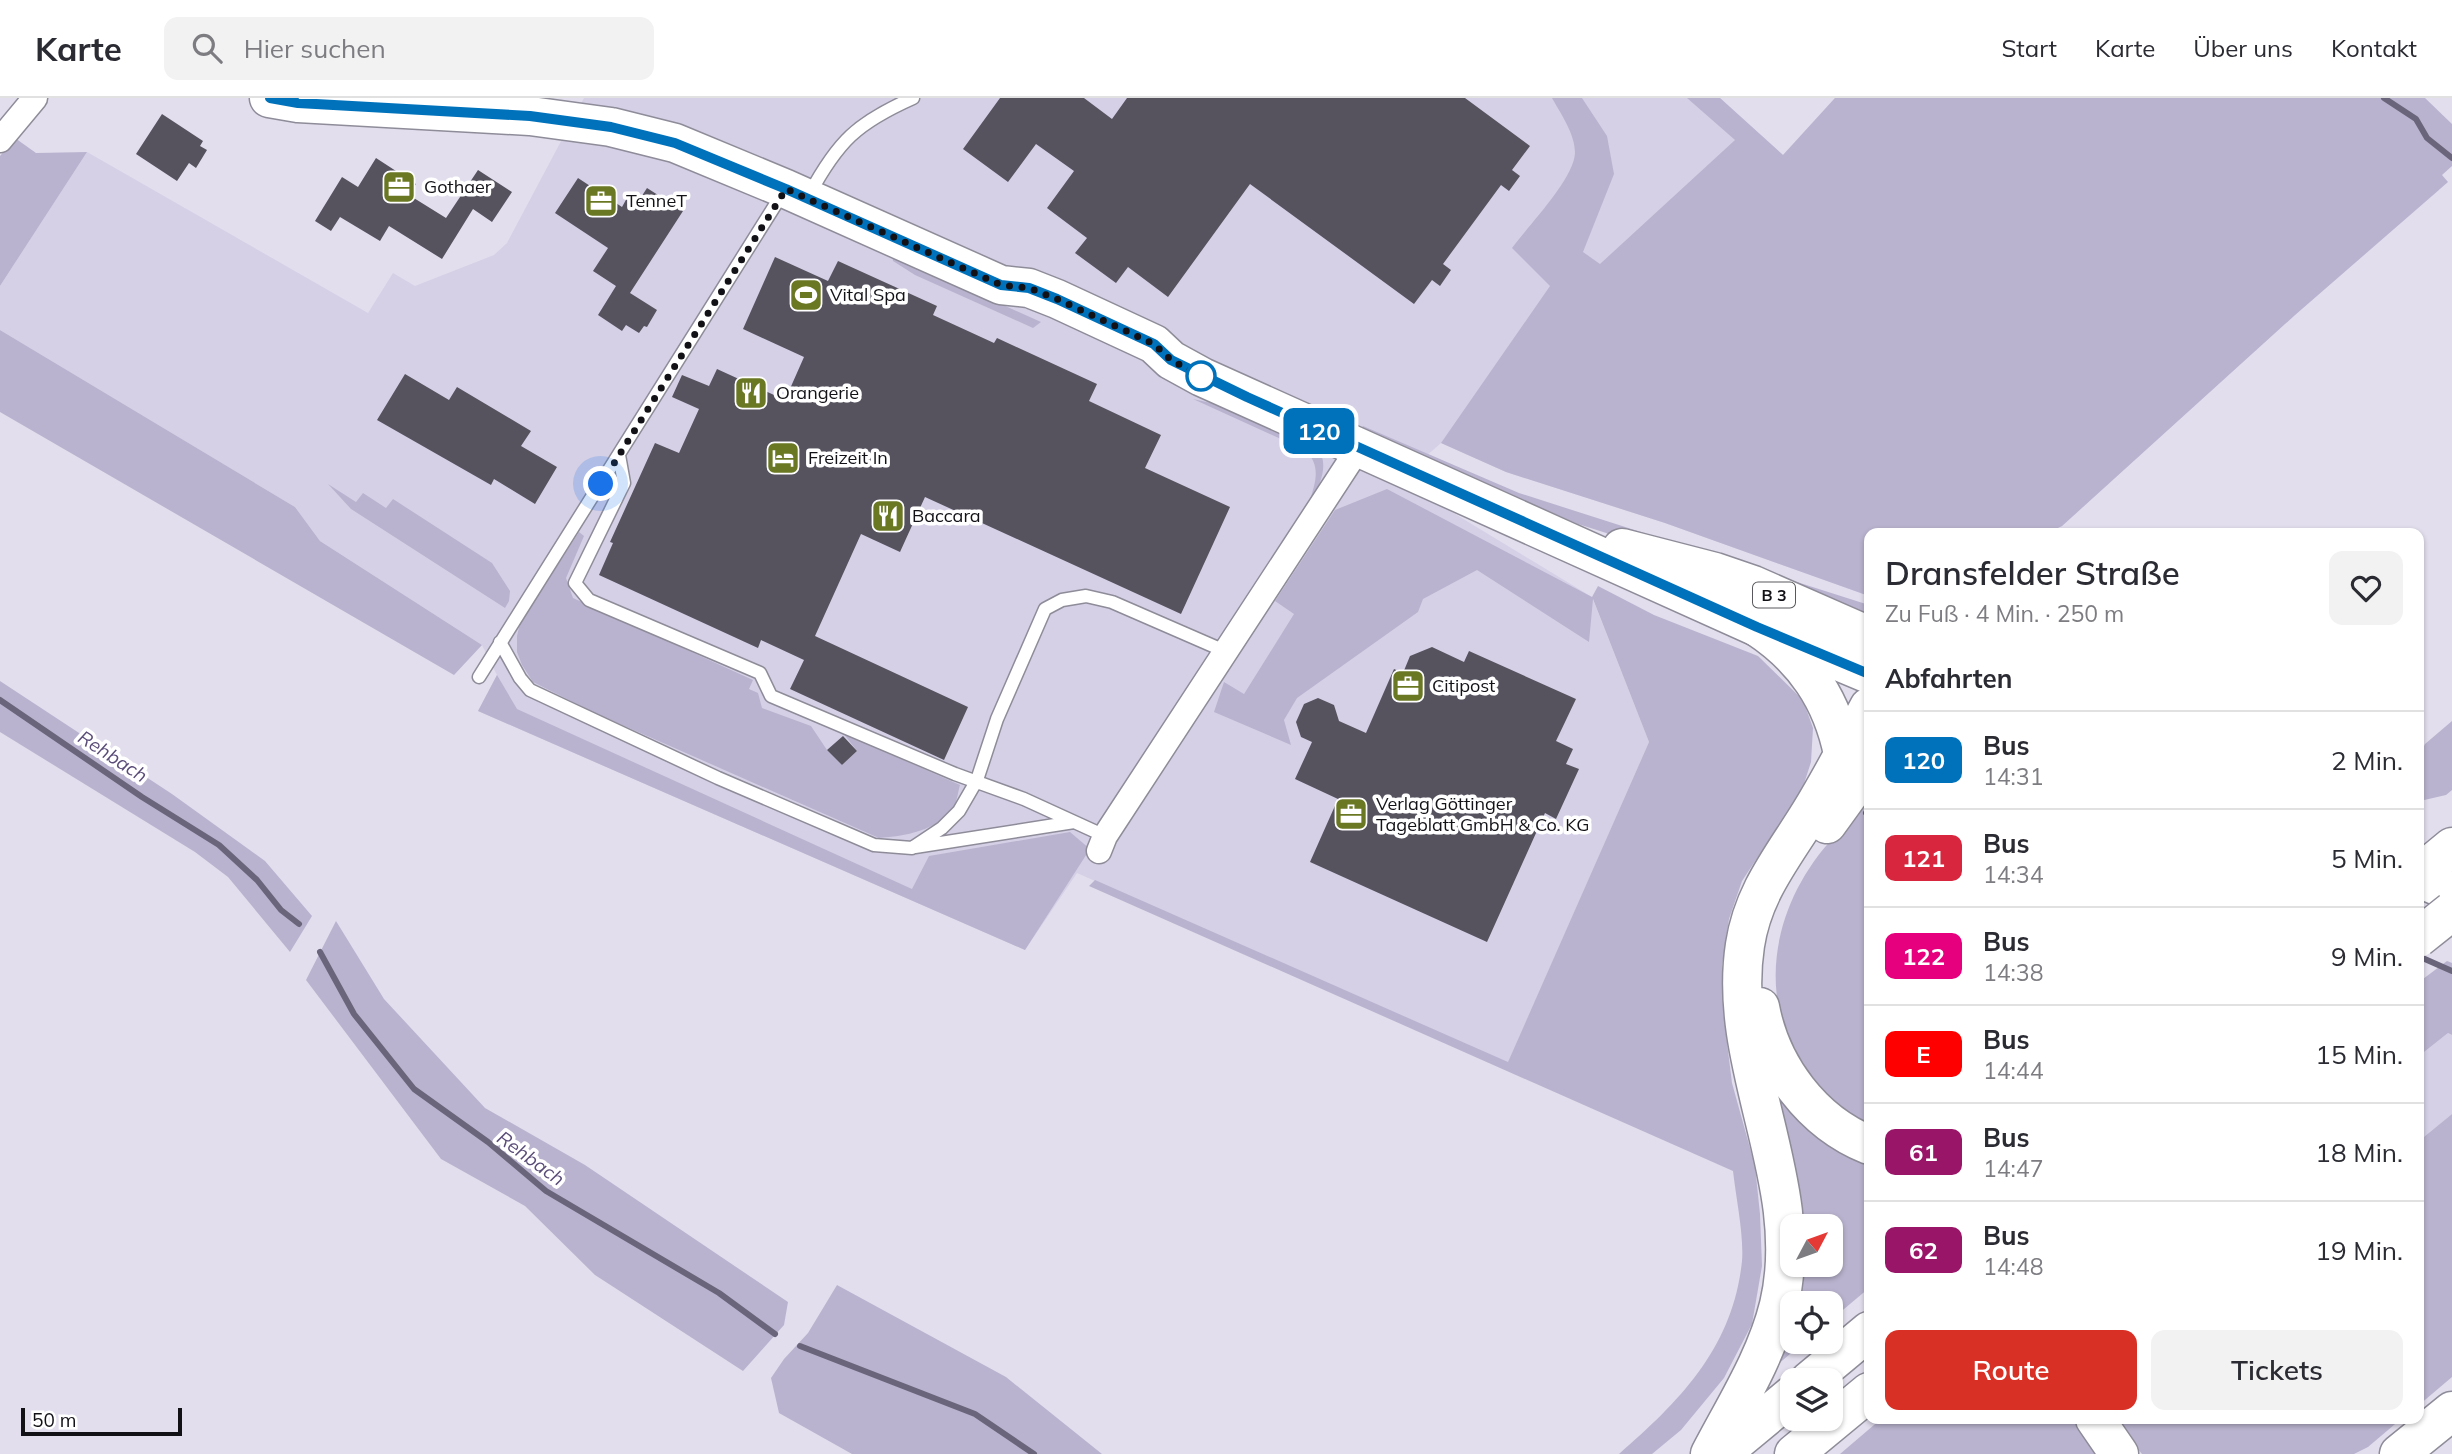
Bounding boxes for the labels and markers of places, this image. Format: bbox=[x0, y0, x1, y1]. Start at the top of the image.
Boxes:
office icon: Gothaer bbox=[380, 168, 418, 206]
place label: Gothaer bbox=[424, 175, 492, 198]
office icon: TenneT bbox=[582, 182, 620, 220]
place label: TenneT bbox=[626, 189, 687, 212]
sports icon: Vital Spa bbox=[787, 276, 825, 314]
place label: Vital Spa bbox=[830, 283, 906, 306]
unlabelled marker bbox=[1186, 361, 1216, 391]
restaurant icon: Orangerie bbox=[732, 374, 770, 412]
place label: Orangerie bbox=[776, 381, 859, 404]
hotel icon: Freizeit In bbox=[764, 439, 802, 477]
place label: Freizeit In bbox=[808, 446, 888, 469]
restaurant icon: Baccara bbox=[869, 497, 907, 535]
place label: Baccara bbox=[912, 504, 981, 527]
office icon: Citipost bbox=[1389, 667, 1427, 705]
place label: Citipost bbox=[1432, 674, 1495, 697]
place label: Verlag Göttinger Tageblatt GmbH & Co. KG bbox=[1376, 792, 1589, 836]
office icon: Verlag Göttinger Tageblatt GmbH & Co. KG bbox=[1332, 795, 1370, 833]

